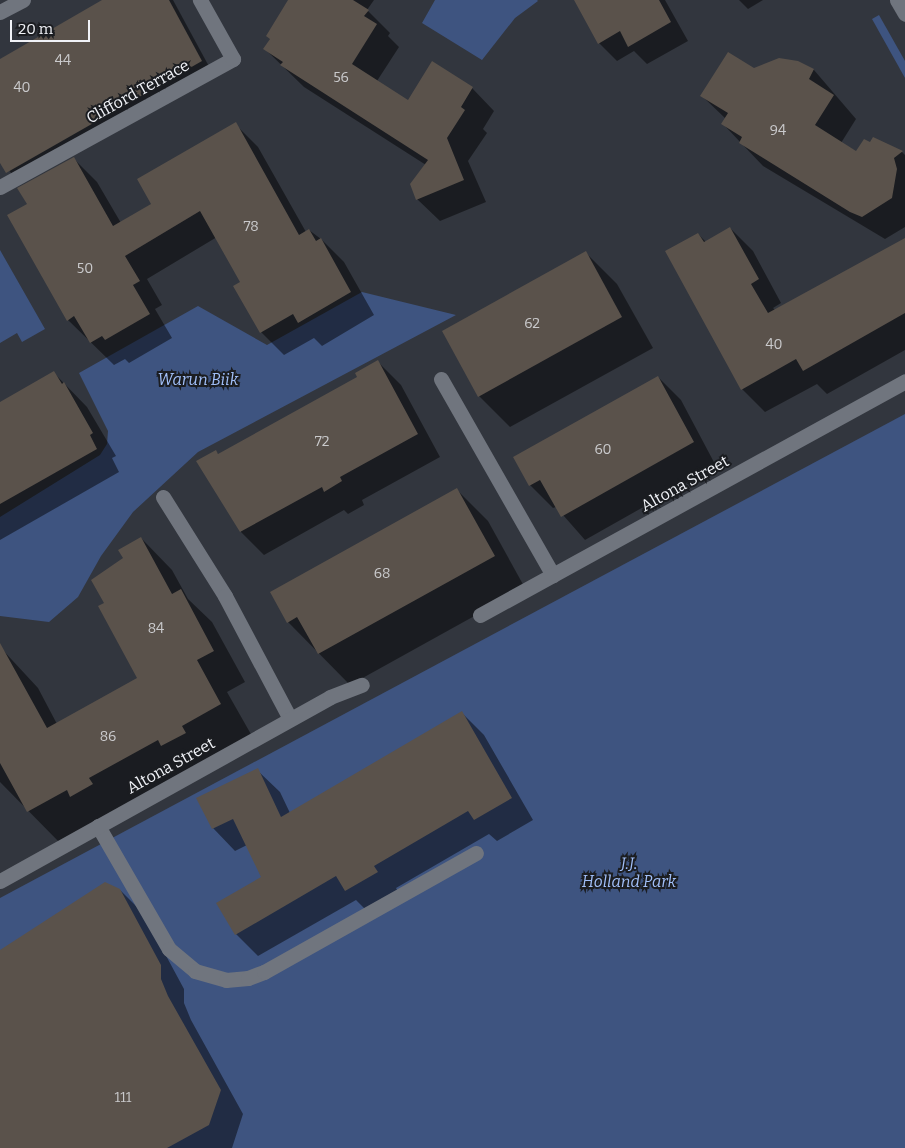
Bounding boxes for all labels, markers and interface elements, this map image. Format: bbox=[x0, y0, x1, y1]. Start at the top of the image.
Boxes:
scale bar bbox=[12, 10, 92, 42]
text: 20 m bbox=[18, 20, 53, 38]
house number: 44 bbox=[55, 53, 71, 69]
street label: Clifford Terrace bbox=[83, 56, 193, 128]
house number: 56 bbox=[333, 70, 349, 86]
house number: 40 bbox=[13, 80, 31, 96]
house number: 94 bbox=[770, 123, 786, 139]
house number: 78 bbox=[243, 219, 259, 235]
house number: 50 bbox=[77, 261, 93, 277]
house number: 62 bbox=[524, 316, 540, 332]
house number: 40 bbox=[765, 337, 783, 353]
park label: Warun Biik bbox=[158, 370, 238, 390]
house number: 72 bbox=[315, 434, 329, 450]
house number: 60 bbox=[594, 442, 612, 458]
street label: Altona Street bbox=[638, 452, 732, 516]
house number: 68 bbox=[374, 566, 390, 582]
house number: 84 bbox=[148, 621, 164, 637]
house number: 86 bbox=[100, 729, 116, 745]
street label: Altona Street bbox=[124, 734, 218, 798]
park label: J.J. Holland Park bbox=[582, 854, 676, 892]
house number: 111 bbox=[114, 1090, 132, 1106]

